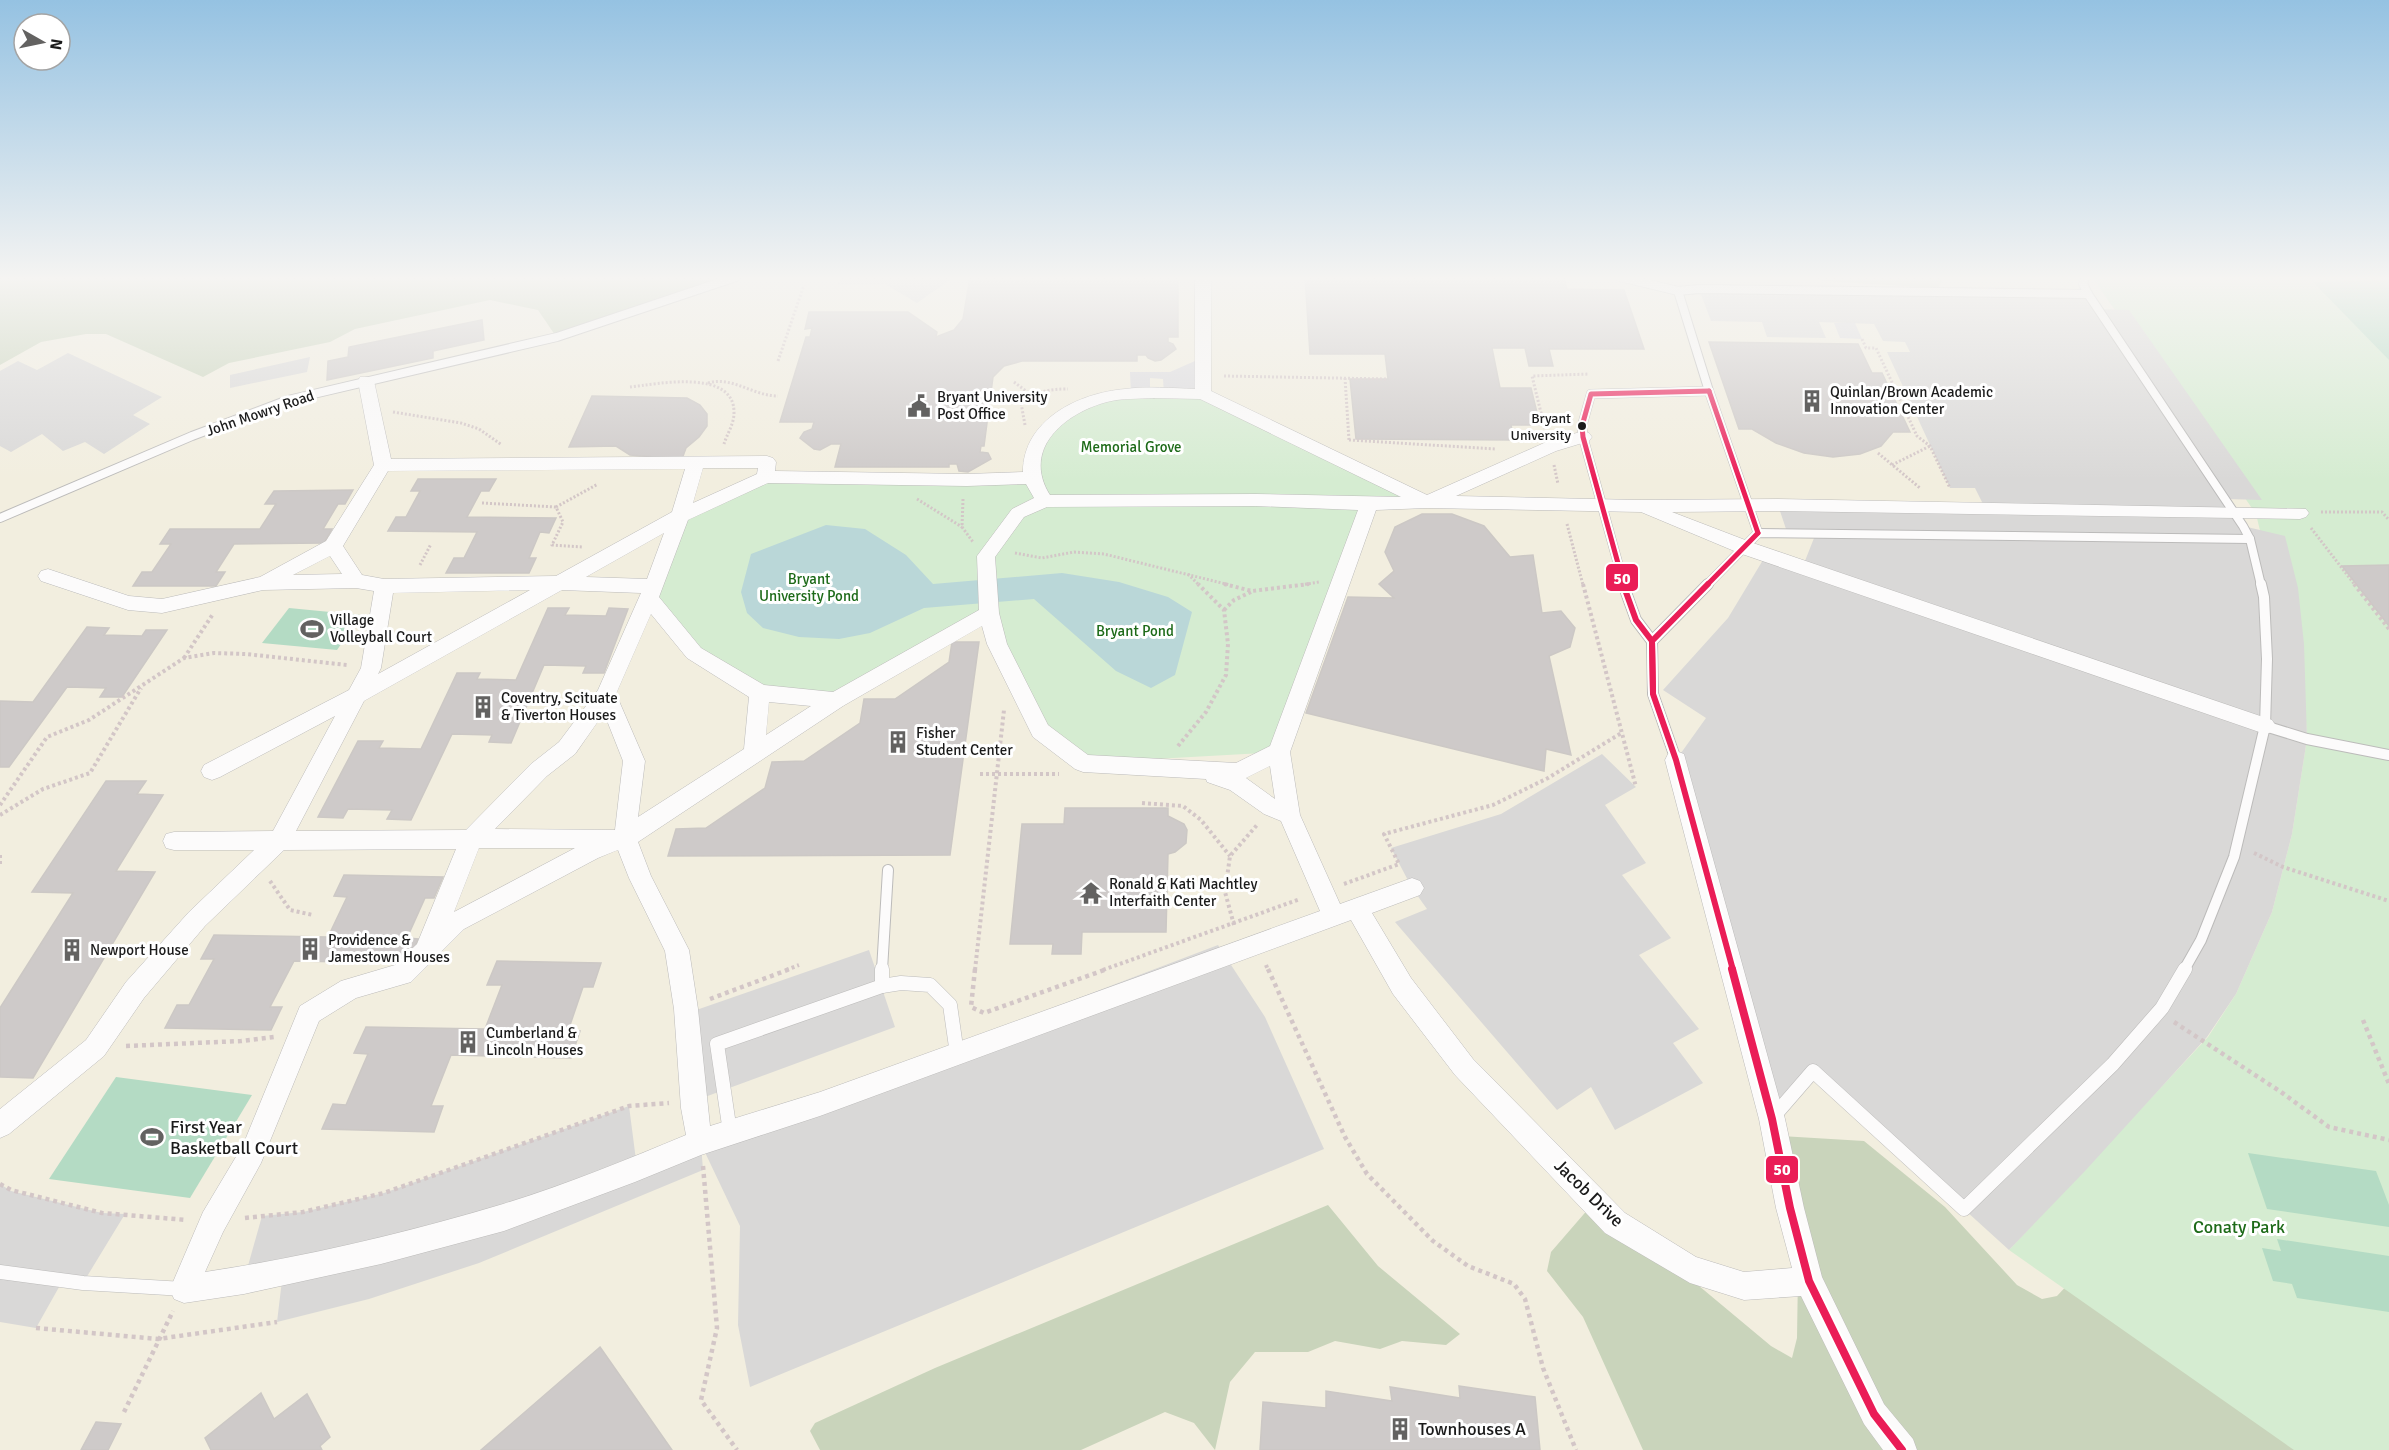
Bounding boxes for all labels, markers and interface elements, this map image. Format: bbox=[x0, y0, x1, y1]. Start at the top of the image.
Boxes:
north arrow bbox=[12, 12, 72, 72]
text: N bbox=[45, 37, 67, 51]
place label: Quinlan/Brown Academic Innovation Center bbox=[1830, 383, 1993, 418]
street label: John Mowry Road bbox=[204, 386, 316, 440]
place label: Bryant University Post Office bbox=[937, 388, 1048, 423]
building icon: Quinlan/Brown Academic Innovation Center bbox=[1799, 388, 1825, 414]
public building icon: Bryant University Post Office bbox=[906, 393, 932, 419]
place label: Bryant University bbox=[1511, 410, 1571, 444]
marker: Bryant University bbox=[1576, 420, 1588, 432]
park label: Memorial Grove bbox=[1080, 438, 1182, 456]
line badge: 50 bbox=[1605, 563, 1639, 592]
text: 50 bbox=[1613, 569, 1631, 589]
park label: Bryant University Pond bbox=[759, 570, 859, 605]
place label: Village Volleyball Court bbox=[330, 611, 432, 646]
sports icon: Village Volleyball Court bbox=[299, 616, 325, 642]
park label: Bryant Pond bbox=[1096, 622, 1174, 640]
place label: Coventry, Scituate & Tiverton Houses bbox=[501, 689, 618, 724]
building icon: Coventry, Scituate & Tiverton Houses bbox=[470, 694, 496, 720]
place label: Fisher Student Center bbox=[916, 724, 1013, 759]
building icon: Fisher Student Center bbox=[885, 729, 911, 755]
place label: Ronald & Kati Machtley Interfaith Center bbox=[1109, 875, 1257, 910]
temple icon: Ronald & Kati Machtley Interfaith Center bbox=[1078, 880, 1104, 906]
place label: Providence & Jamestown Houses bbox=[328, 931, 450, 966]
building icon: Providence & Jamestown Houses bbox=[297, 936, 323, 962]
building icon: Newport House bbox=[59, 937, 85, 963]
place label: Newport House bbox=[90, 941, 189, 959]
place label: Cumberland & Lincoln Houses bbox=[486, 1024, 584, 1059]
building icon: Cumberland & Lincoln Houses bbox=[455, 1029, 481, 1055]
place label: First Year Basketball Court bbox=[170, 1116, 298, 1159]
sports icon: First Year Basketball Court bbox=[139, 1124, 165, 1150]
street label: Jacob Drive bbox=[1550, 1154, 1628, 1232]
line badge: 50 bbox=[1765, 1155, 1799, 1184]
text: 50 bbox=[1773, 1160, 1791, 1180]
park label: Conaty Park bbox=[2193, 1216, 2285, 1238]
building icon: Townhouses A bbox=[1387, 1416, 1413, 1442]
place label: Townhouses A bbox=[1418, 1418, 1526, 1440]

